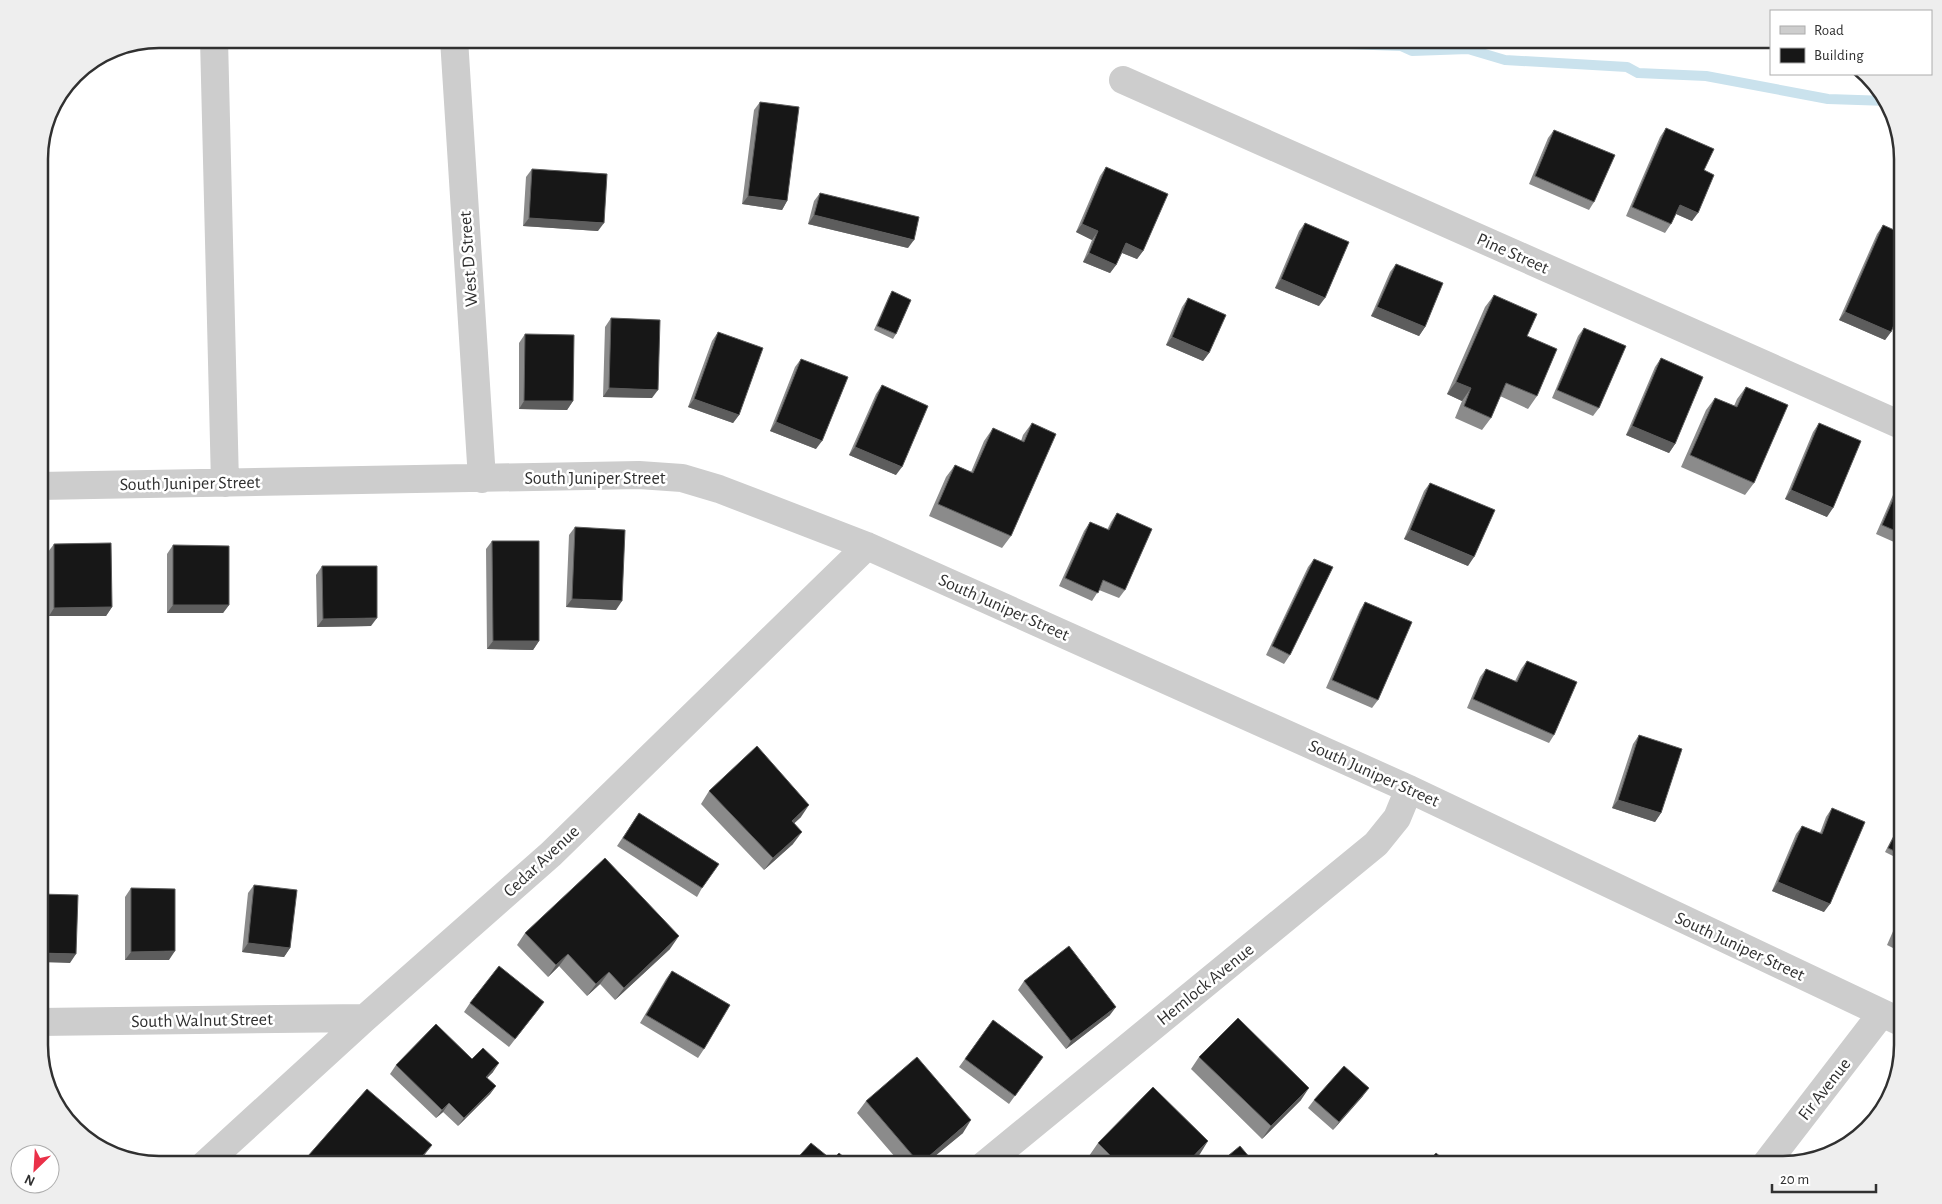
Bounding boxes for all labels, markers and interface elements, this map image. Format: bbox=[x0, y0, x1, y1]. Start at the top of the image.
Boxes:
legend bbox=[1770, 10, 1932, 75]
text: Road bbox=[1814, 23, 1844, 38]
text: Building bbox=[1814, 48, 1864, 63]
street label: West D Street bbox=[457, 210, 481, 307]
street label: Pine Street bbox=[1474, 230, 1551, 278]
street label: South Juniper Street bbox=[525, 470, 666, 488]
street label: South Juniper Street bbox=[119, 474, 261, 494]
street label: South Juniper Street bbox=[936, 571, 1072, 645]
street label: South Juniper Street bbox=[1306, 737, 1442, 811]
street label: Cedar Avenue bbox=[500, 822, 583, 901]
street label: South Juniper Street bbox=[1672, 909, 1807, 985]
street label: Hemlock Avenue bbox=[1154, 940, 1257, 1029]
street label: South Walnut Street bbox=[131, 1011, 273, 1031]
street label: Fir Avenue bbox=[1795, 1055, 1854, 1124]
north arrow bbox=[10, 1144, 60, 1194]
scale bar bbox=[1772, 1162, 1876, 1194]
text: N bbox=[23, 1171, 37, 1188]
text: 20 m bbox=[1780, 1172, 1809, 1187]

